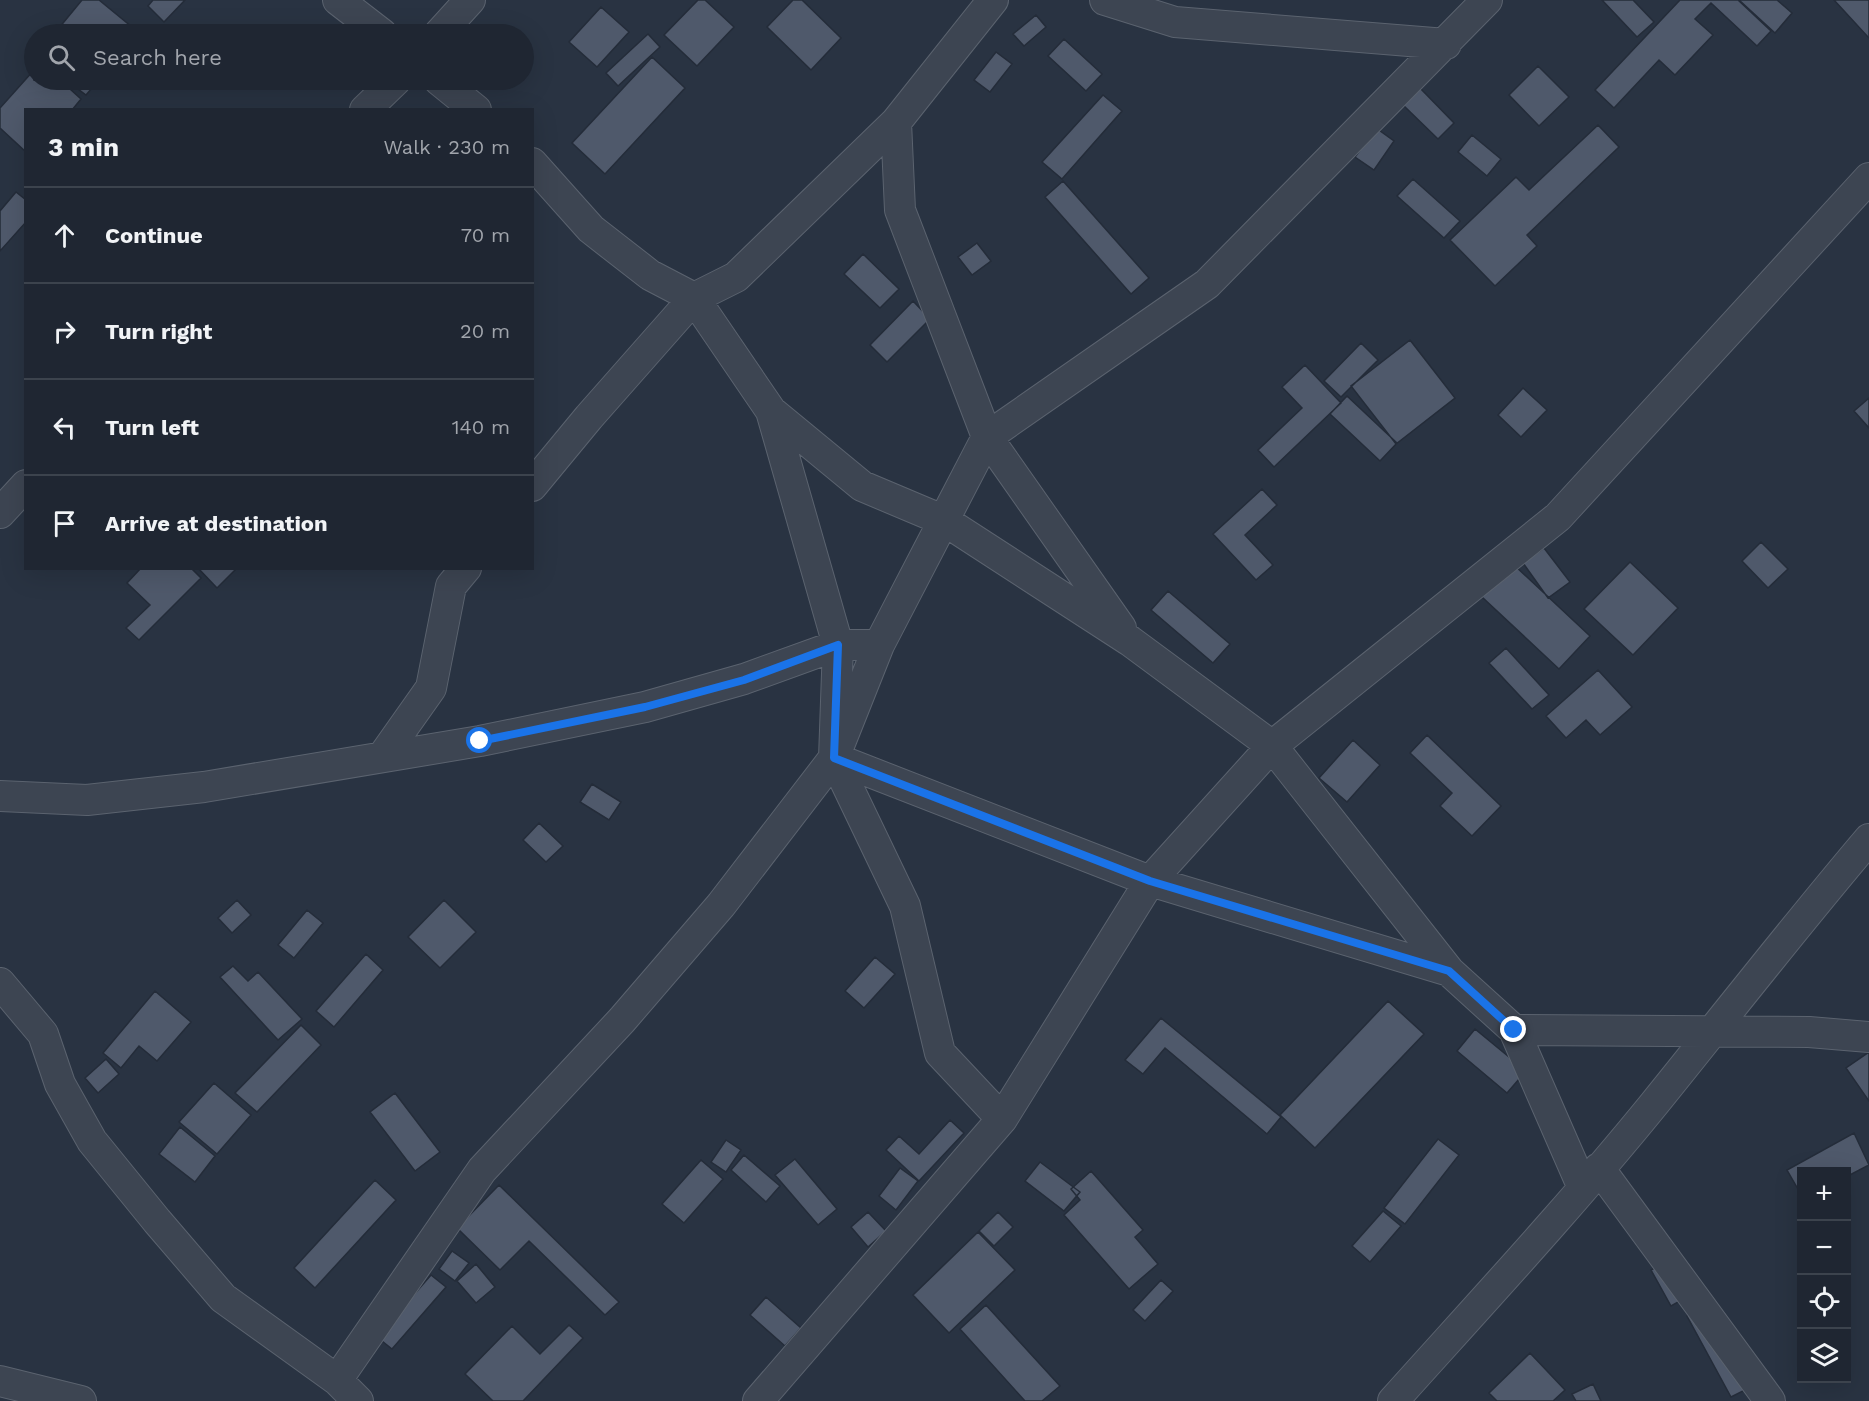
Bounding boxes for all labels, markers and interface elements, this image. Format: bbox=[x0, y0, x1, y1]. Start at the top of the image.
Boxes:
search box bbox=[24, 24, 534, 90]
icon: search bbox=[45, 41, 78, 74]
text: Search here bbox=[93, 45, 222, 70]
text: 3 min bbox=[48, 132, 119, 162]
text: Walk · 230 m bbox=[383, 135, 510, 159]
icon: ahead bbox=[48, 219, 81, 252]
text: Continue bbox=[105, 223, 203, 248]
text: 70 m bbox=[461, 223, 510, 247]
icon: right bbox=[48, 315, 81, 348]
text: Turn right bbox=[105, 319, 212, 344]
text: 20 m bbox=[460, 319, 510, 343]
icon: left bbox=[48, 411, 81, 444]
text: Turn left bbox=[105, 415, 199, 440]
text: 140 m bbox=[452, 415, 510, 439]
icon: arrive bbox=[48, 507, 81, 540]
text: Arrive at destination bbox=[105, 511, 328, 536]
route start bbox=[466, 727, 492, 753]
route end bbox=[1500, 1016, 1526, 1042]
map controls bbox=[1797, 1167, 1851, 1383]
button: + bbox=[1797, 1167, 1851, 1221]
button: − bbox=[1797, 1221, 1851, 1275]
button: locate bbox=[1797, 1275, 1851, 1329]
button: layers bbox=[1797, 1329, 1851, 1383]

